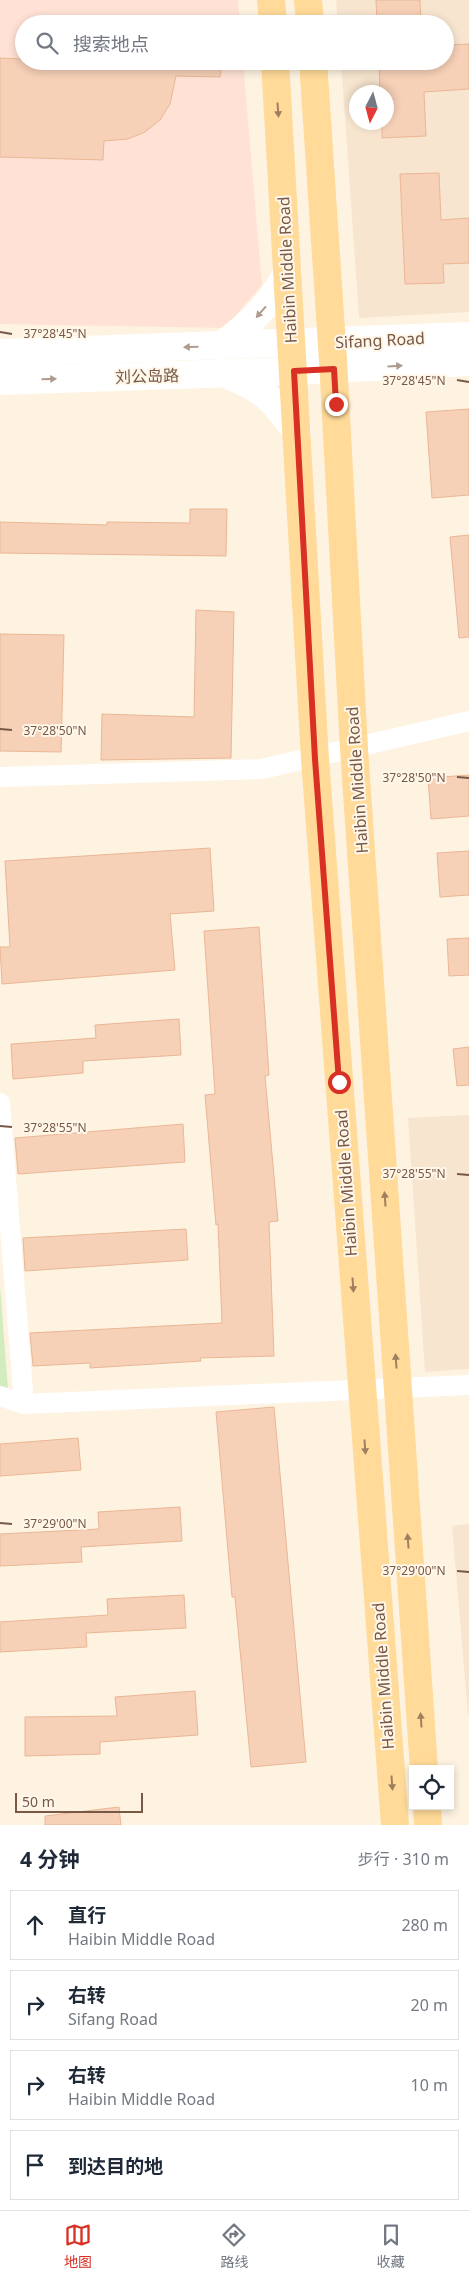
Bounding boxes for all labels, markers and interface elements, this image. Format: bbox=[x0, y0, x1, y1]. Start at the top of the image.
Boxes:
search box bbox=[15, 15, 454, 70]
icon: search bbox=[33, 29, 61, 57]
text: 搜索地点 bbox=[73, 31, 149, 57]
north arrow bbox=[349, 85, 394, 130]
one-way arrow bbox=[274, 102, 282, 118]
street label: Haibin Middle Road bbox=[272, 196, 302, 344]
one-way arrow bbox=[255, 305, 266, 318]
text: 37°28'45"N bbox=[23, 325, 87, 342]
street label: Sifang Road bbox=[335, 327, 425, 353]
one-way arrow bbox=[182, 343, 198, 351]
one-way arrow bbox=[387, 361, 403, 369]
street label: 刘公岛路 bbox=[115, 364, 179, 388]
text: 37°28'45"N bbox=[382, 372, 446, 389]
one-way arrow bbox=[41, 375, 57, 383]
route end bbox=[325, 393, 348, 416]
street label: Haibin Middle Road bbox=[341, 706, 373, 854]
text: 37°28'50"N bbox=[23, 722, 87, 739]
text: 37°28'50"N bbox=[382, 769, 446, 786]
route start bbox=[328, 1071, 351, 1094]
street label: Haibin Middle Road bbox=[330, 1109, 362, 1257]
text: 37°28'55"N bbox=[23, 1119, 87, 1136]
text: 37°28'55"N bbox=[382, 1165, 446, 1182]
one-way arrow bbox=[381, 1191, 389, 1207]
one-way arrow bbox=[350, 1277, 358, 1293]
one-way arrow bbox=[392, 1353, 400, 1369]
one-way arrow bbox=[362, 1439, 370, 1455]
text: 37°29'00"N bbox=[23, 1515, 87, 1532]
one-way arrow bbox=[404, 1532, 412, 1548]
text: 37°29'00"N bbox=[382, 1562, 446, 1579]
street label: Haibin Middle Road bbox=[367, 1602, 399, 1750]
one-way arrow bbox=[417, 1712, 425, 1728]
map controls bbox=[409, 1765, 454, 1810]
button: locate bbox=[409, 1765, 454, 1810]
one-way arrow bbox=[388, 1776, 396, 1792]
scale bar bbox=[15, 1790, 142, 1813]
text: 50 m bbox=[22, 1792, 55, 1811]
text: 4 分钟 bbox=[20, 1845, 79, 1873]
text: 步行 · 310 m bbox=[358, 1848, 449, 1870]
text: 直行 bbox=[68, 1902, 106, 1928]
icon: ahead bbox=[21, 1911, 49, 1939]
text: 280 m bbox=[401, 1914, 448, 1936]
text: Haibin Middle Road bbox=[68, 1928, 215, 1950]
text: 右转 bbox=[68, 1982, 106, 2008]
icon: right bbox=[21, 1991, 49, 2019]
text: 20 m bbox=[411, 1994, 448, 2016]
text: Sifang Road bbox=[68, 2008, 158, 2030]
text: 右转 bbox=[68, 2062, 106, 2088]
icon: right bbox=[21, 2071, 49, 2099]
text: 10 m bbox=[411, 2074, 448, 2096]
text: Haibin Middle Road bbox=[68, 2088, 215, 2110]
icon: arrive bbox=[21, 2151, 49, 2179]
text: 到达目的地 bbox=[68, 2153, 163, 2179]
tab: 地图 bbox=[64, 2221, 92, 2271]
tab: 路线 bbox=[220, 2221, 248, 2271]
tab: 收藏 bbox=[377, 2221, 405, 2271]

